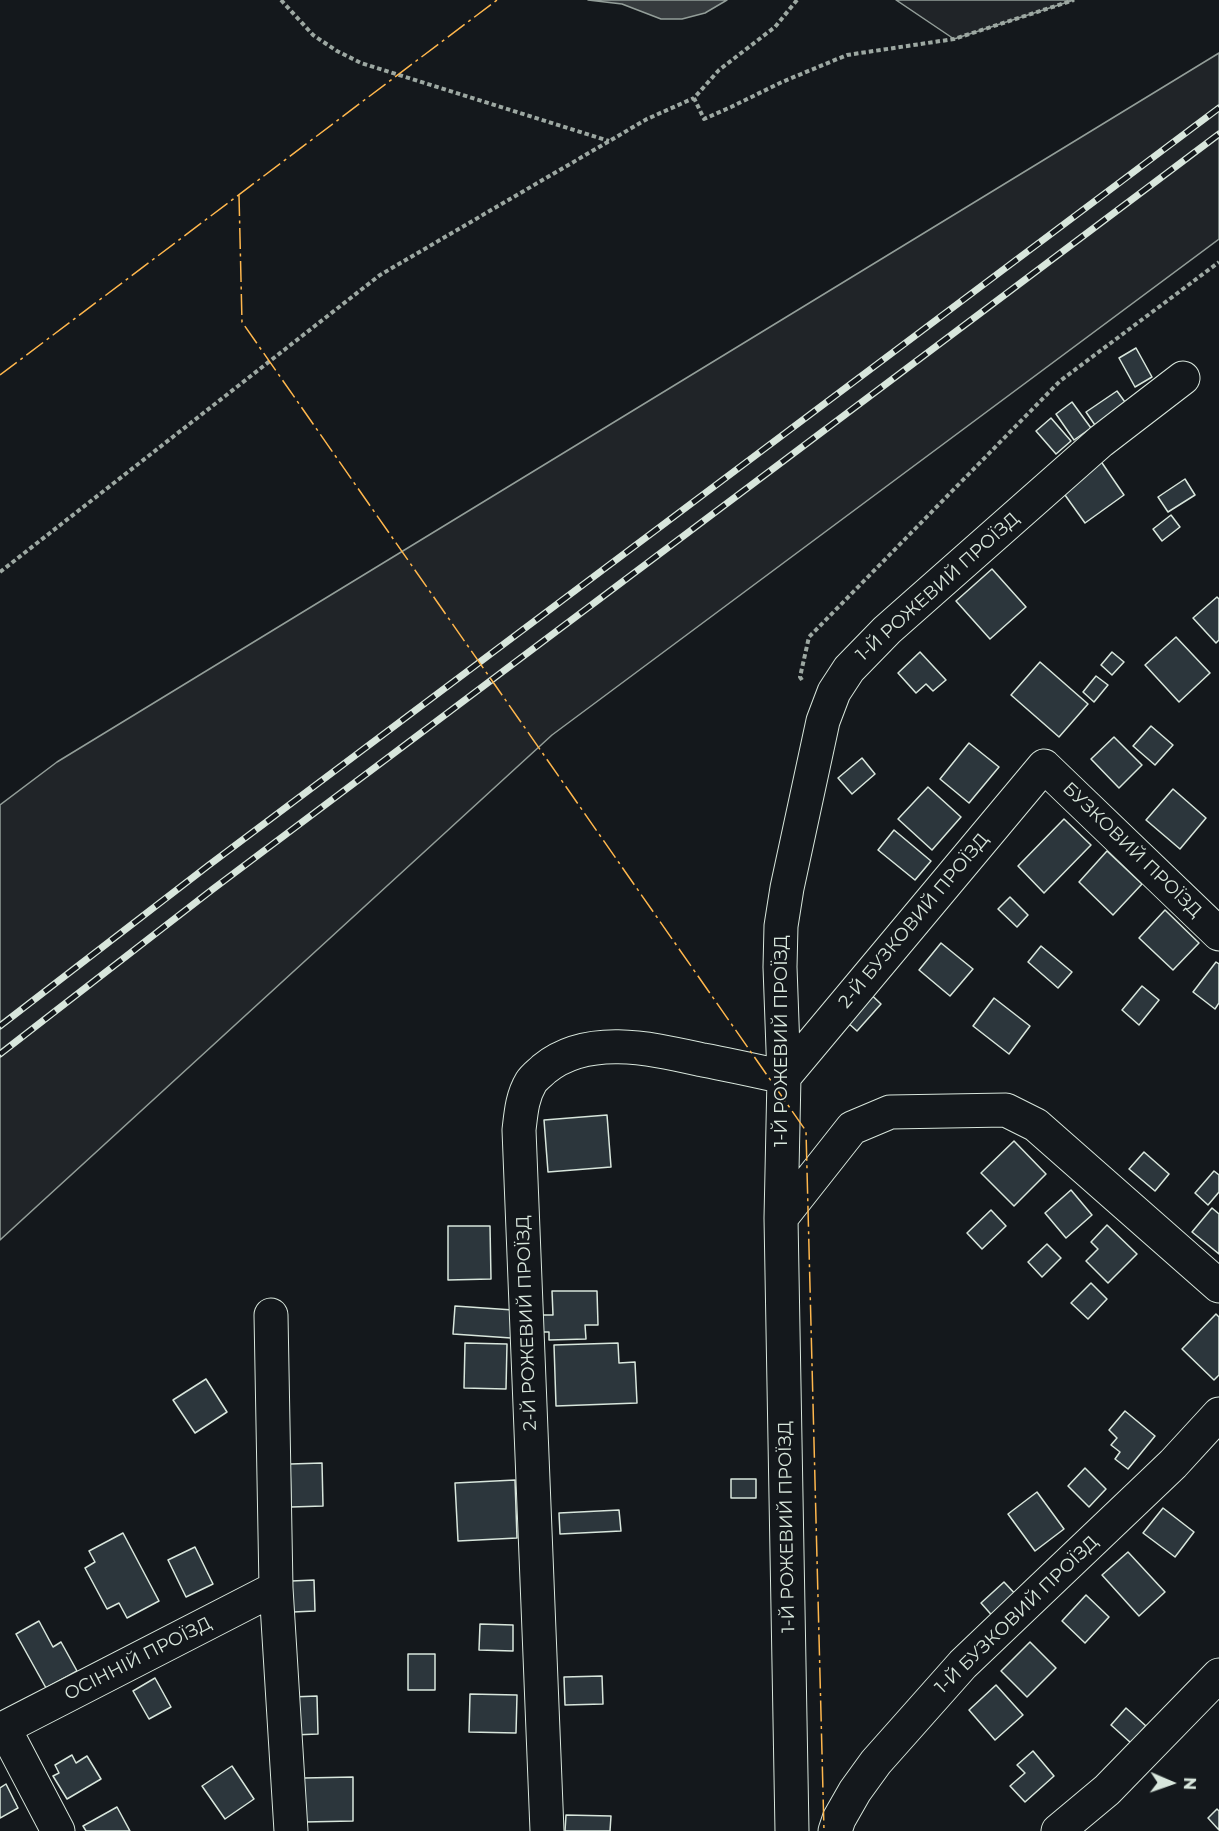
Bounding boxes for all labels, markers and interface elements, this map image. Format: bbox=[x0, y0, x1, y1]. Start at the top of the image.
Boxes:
street label: 1-Й РОЖЕВИЙ ПРОЇЗД bbox=[852, 508, 1024, 666]
street label: БУЗКОВИЙ ПРОЇЗД bbox=[1058, 778, 1206, 922]
street label: 2-Й БУЗКОВИЙ ПРОЇЗД bbox=[835, 829, 993, 1013]
street label: 1-Й РОЖЕВИЙ ПРОЇЗД bbox=[771, 935, 793, 1147]
street label: 2-Й РОЖЕВИЙ ПРОЇЗД bbox=[512, 1215, 542, 1431]
street label: 1-Й РОЖЕВИЙ ПРОЇЗД bbox=[774, 1421, 800, 1633]
street label: 1-Й БУЗКОВИЙ ПРОЇЗД bbox=[931, 1532, 1103, 1698]
street label: ОСІННІЙ ПРОЇЗД bbox=[61, 1613, 215, 1705]
north arrow bbox=[1141, 1753, 1201, 1813]
text: N bbox=[1180, 1777, 1199, 1790]

